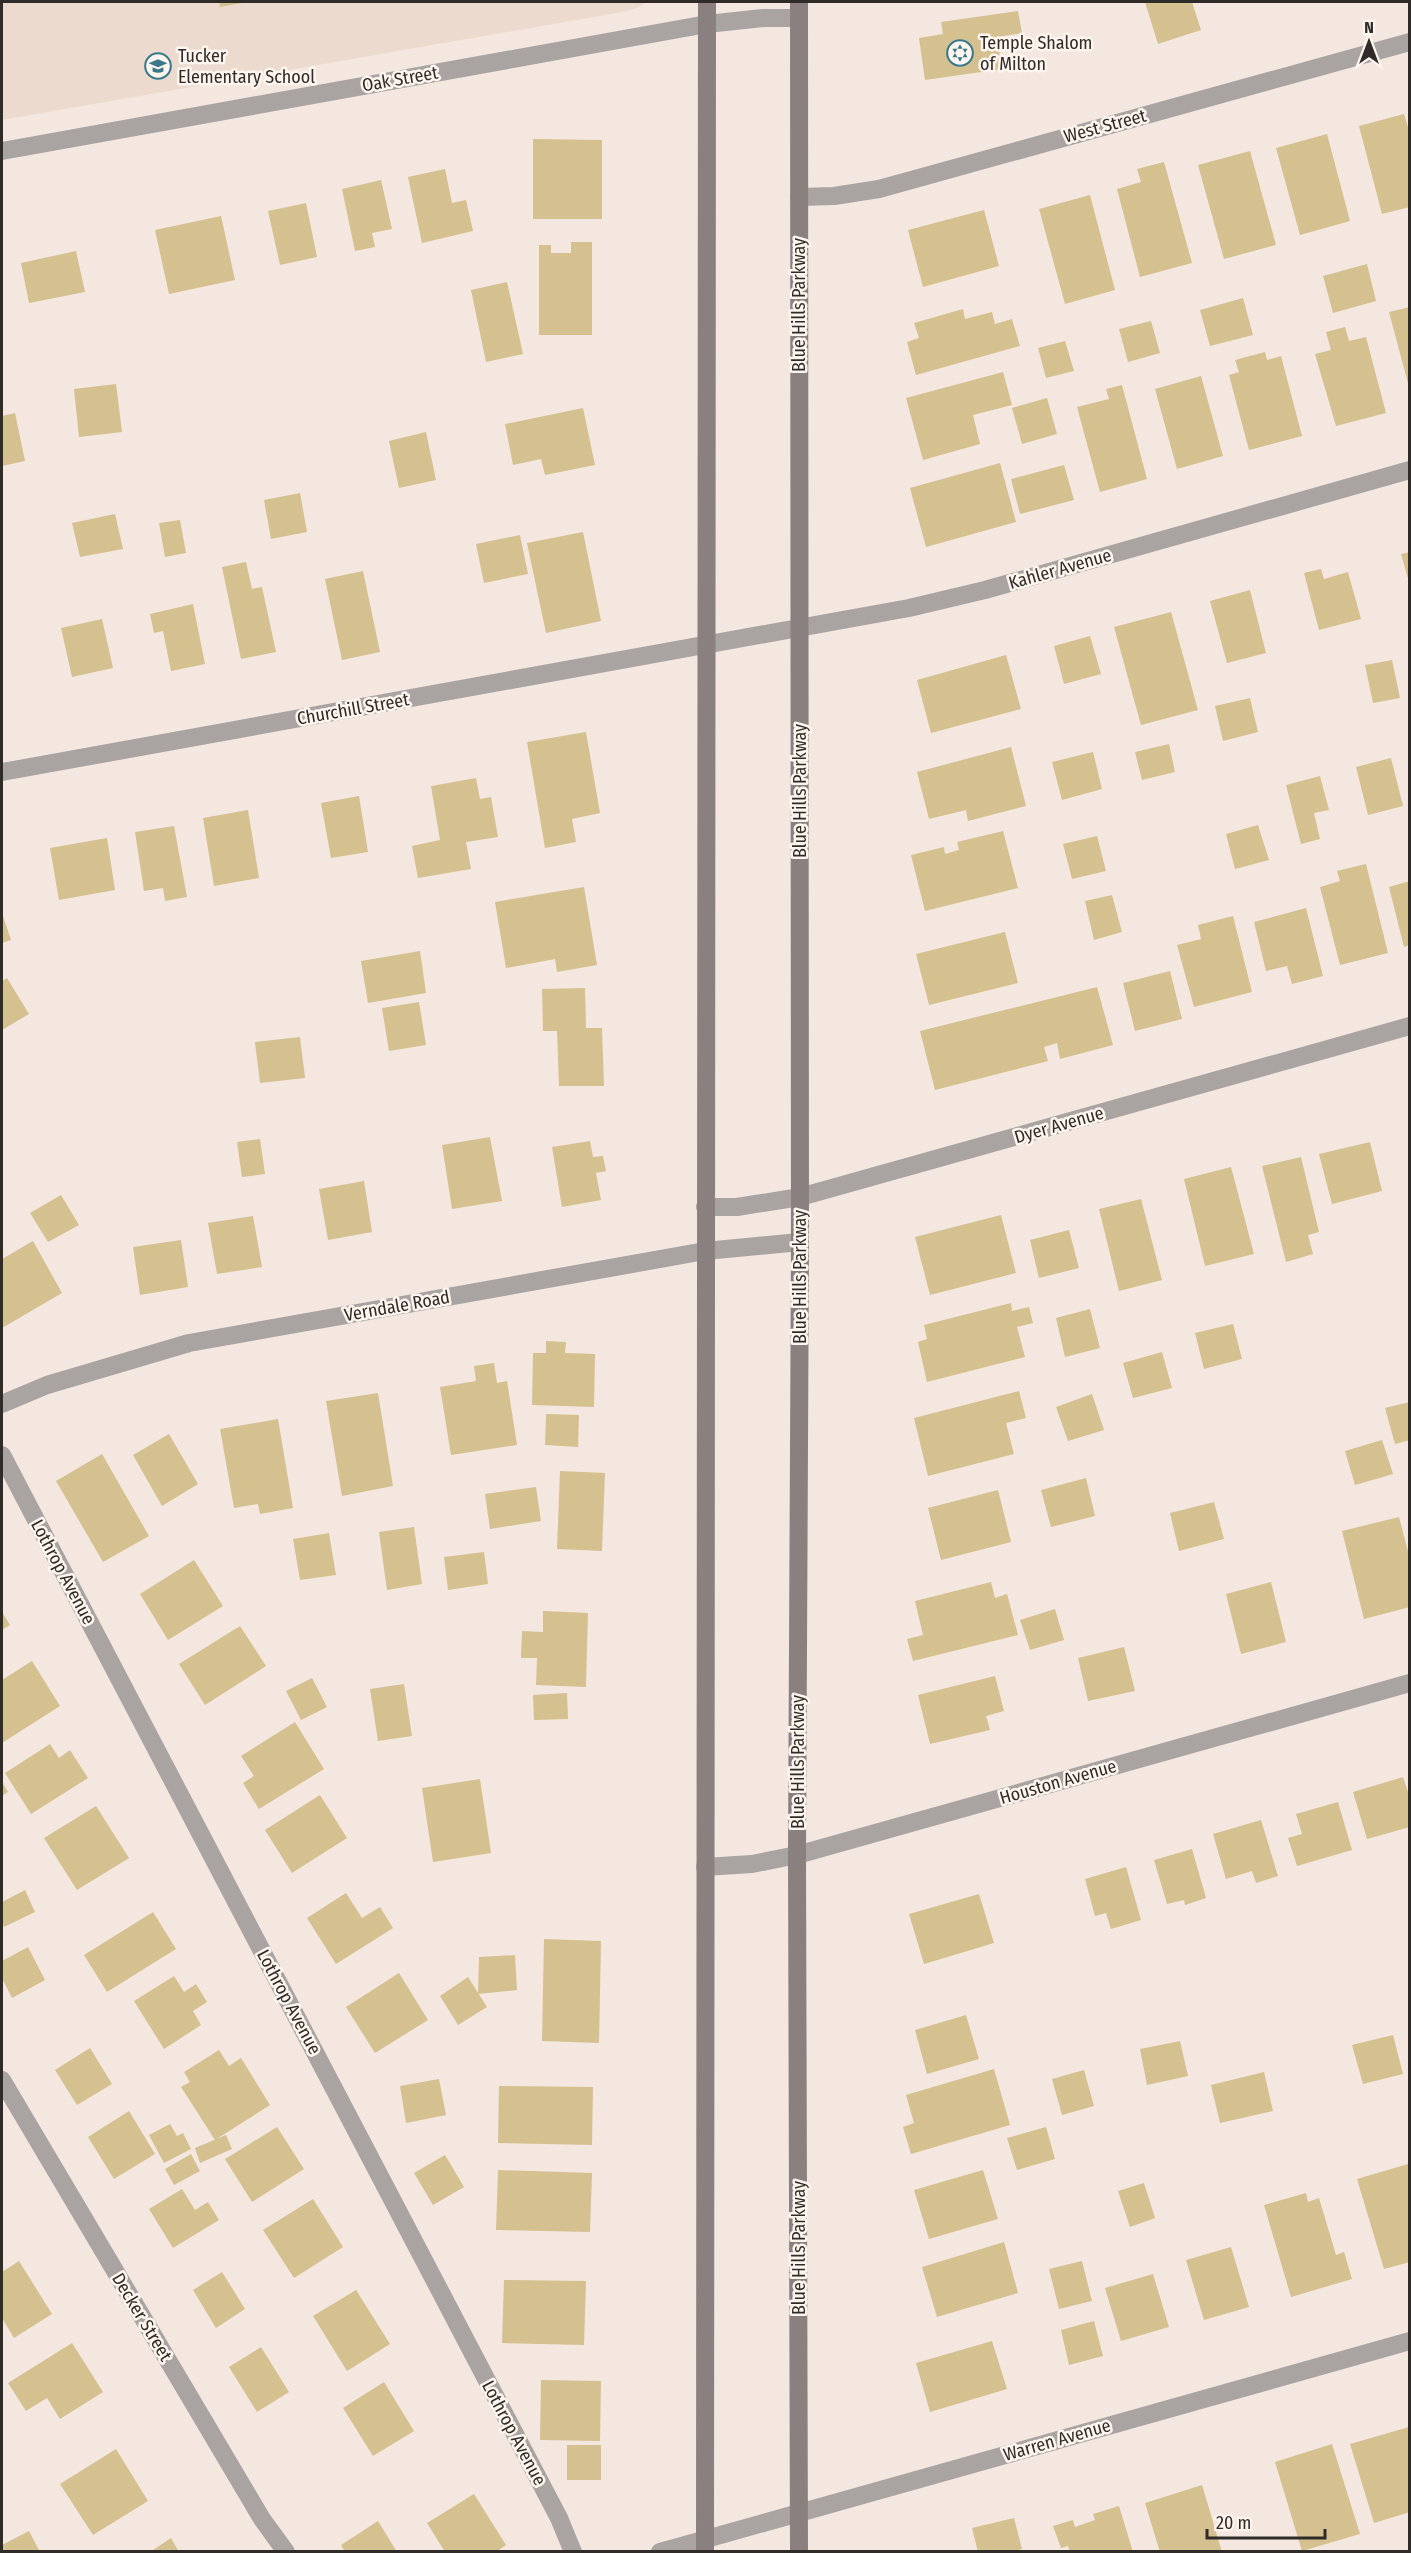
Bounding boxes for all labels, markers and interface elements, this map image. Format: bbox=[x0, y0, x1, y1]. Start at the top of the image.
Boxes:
north arrow bbox=[1339, 12, 1399, 72]
text: N bbox=[1364, 18, 1374, 37]
place label: Temple Shalom of Milton bbox=[980, 32, 1092, 75]
synagogue icon: Temple Shalom of Milton bbox=[945, 38, 975, 68]
place label: Tucker Elementary School bbox=[178, 45, 315, 88]
school or university icon: Tucker Elementary School bbox=[143, 51, 173, 81]
street label: Oak Street bbox=[360, 61, 440, 97]
street label: West Street bbox=[1061, 104, 1149, 148]
street label: Blue Hills Parkway bbox=[788, 238, 810, 372]
street label: Kahler Avenue bbox=[1006, 544, 1114, 594]
street label: Churchill Street bbox=[295, 688, 411, 730]
street label: Blue Hills Parkway bbox=[789, 724, 811, 858]
street label: Dyer Avenue bbox=[1012, 1102, 1106, 1148]
street label: Blue Hills Parkway bbox=[789, 1210, 811, 1344]
street label: Verndale Road bbox=[343, 1286, 451, 1326]
street label: Lothrop Avenue bbox=[26, 1516, 100, 1628]
street label: Blue Hills Parkway bbox=[787, 1695, 809, 1829]
street label: Houston Avenue bbox=[997, 1755, 1119, 1809]
street label: Lothrop Avenue bbox=[252, 1946, 326, 2058]
street label: Blue Hills Parkway bbox=[788, 2181, 810, 2315]
street label: Decker Street bbox=[107, 2269, 177, 2365]
street label: Lothrop Avenue bbox=[477, 2377, 551, 2489]
street label: Warren Avenue bbox=[1001, 2414, 1113, 2466]
scale bar bbox=[1207, 2502, 1326, 2540]
text: 20 m bbox=[1216, 2512, 1251, 2534]

